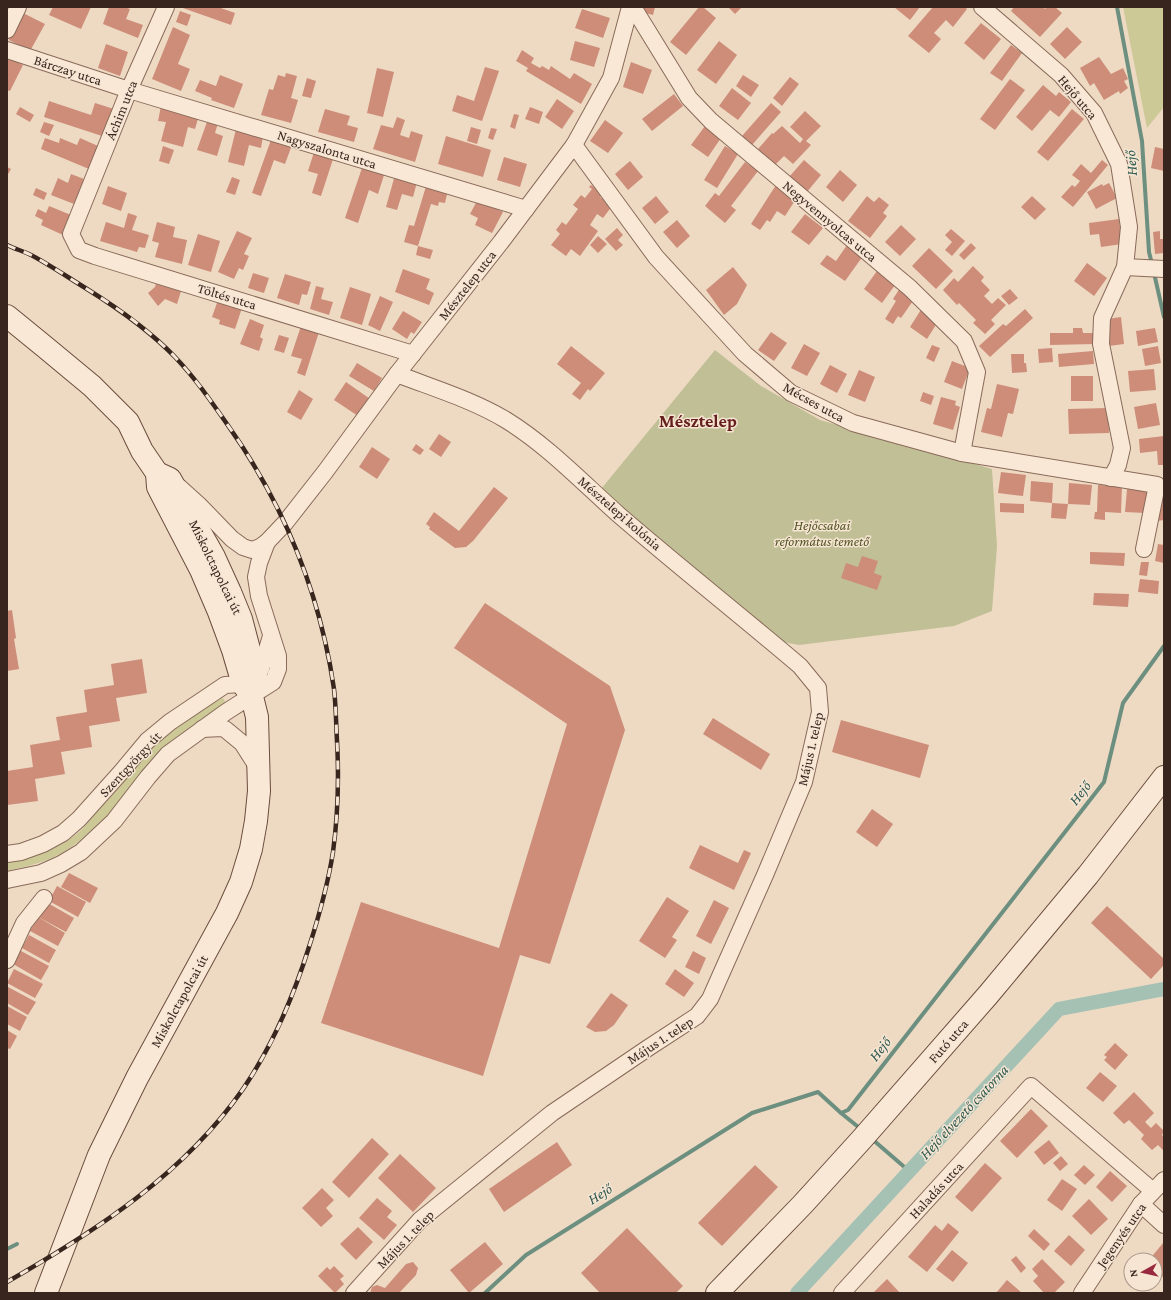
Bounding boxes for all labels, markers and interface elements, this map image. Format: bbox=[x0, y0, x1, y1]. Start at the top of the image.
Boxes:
street label: Bárczay utca bbox=[32, 52, 104, 89]
street label: Hejő utca bbox=[1054, 72, 1101, 123]
street label: Áchim utca bbox=[102, 77, 140, 142]
street label: Nagyszalonta utca bbox=[276, 126, 379, 172]
water label: Hejő bbox=[1122, 148, 1141, 176]
street label: Negyvennyolcas utca bbox=[780, 177, 881, 265]
street label: Mésztelep utca bbox=[435, 247, 499, 323]
street label: Töltés utca bbox=[196, 279, 259, 313]
street label: Mécses utca bbox=[781, 379, 848, 426]
district label: Mésztelep bbox=[659, 411, 737, 431]
street label: Mésztelepi kolónia bbox=[575, 472, 665, 554]
street label: Miskolctapolcai út bbox=[186, 517, 246, 617]
park label: Hejőcsabai református temető bbox=[775, 517, 870, 549]
street label: Május 1. telep bbox=[794, 710, 827, 788]
street label: Szentgyörgy út bbox=[96, 728, 165, 800]
water label: Hejő bbox=[1066, 777, 1096, 809]
street label: Miskolctapolcai út bbox=[147, 952, 211, 1050]
street label: Május 1. telep bbox=[624, 1013, 697, 1068]
street label: Futó utca bbox=[925, 1016, 972, 1066]
water label: Hejő bbox=[866, 1033, 896, 1065]
water label: Hejő elvezető csatorna bbox=[916, 1062, 1012, 1163]
street label: Haladás utca bbox=[906, 1158, 967, 1222]
water label: Hejő bbox=[585, 1180, 617, 1208]
street label: Jegenyés utca bbox=[1092, 1199, 1150, 1272]
street label: Május 1. telep bbox=[373, 1206, 438, 1272]
north arrow bbox=[1123, 1252, 1163, 1292]
text: N bbox=[1127, 1268, 1140, 1278]

